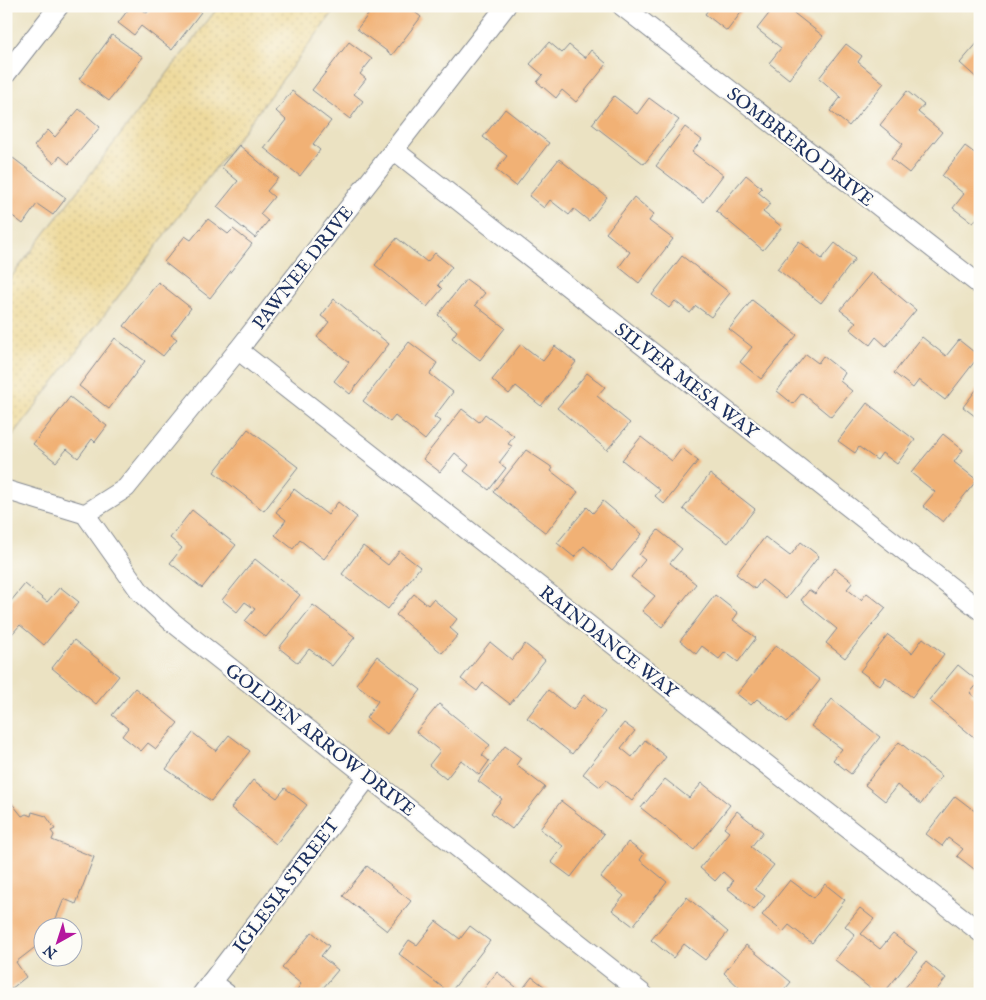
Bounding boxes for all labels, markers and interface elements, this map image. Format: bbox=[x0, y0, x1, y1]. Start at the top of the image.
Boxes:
street label: SOMBRERO DRIVE bbox=[721, 83, 878, 213]
street label: PAWNEE DRIVE bbox=[248, 201, 359, 335]
street label: SILVER MESA WAY bbox=[609, 318, 763, 446]
street label: RAINDANCE WAY bbox=[534, 581, 683, 705]
street label: GOLDEN ARROW DRIVE bbox=[220, 659, 420, 822]
street label: IGLESIA STREET bbox=[228, 814, 345, 958]
north arrow bbox=[32, 918, 82, 968]
text: N bbox=[40, 941, 62, 963]

